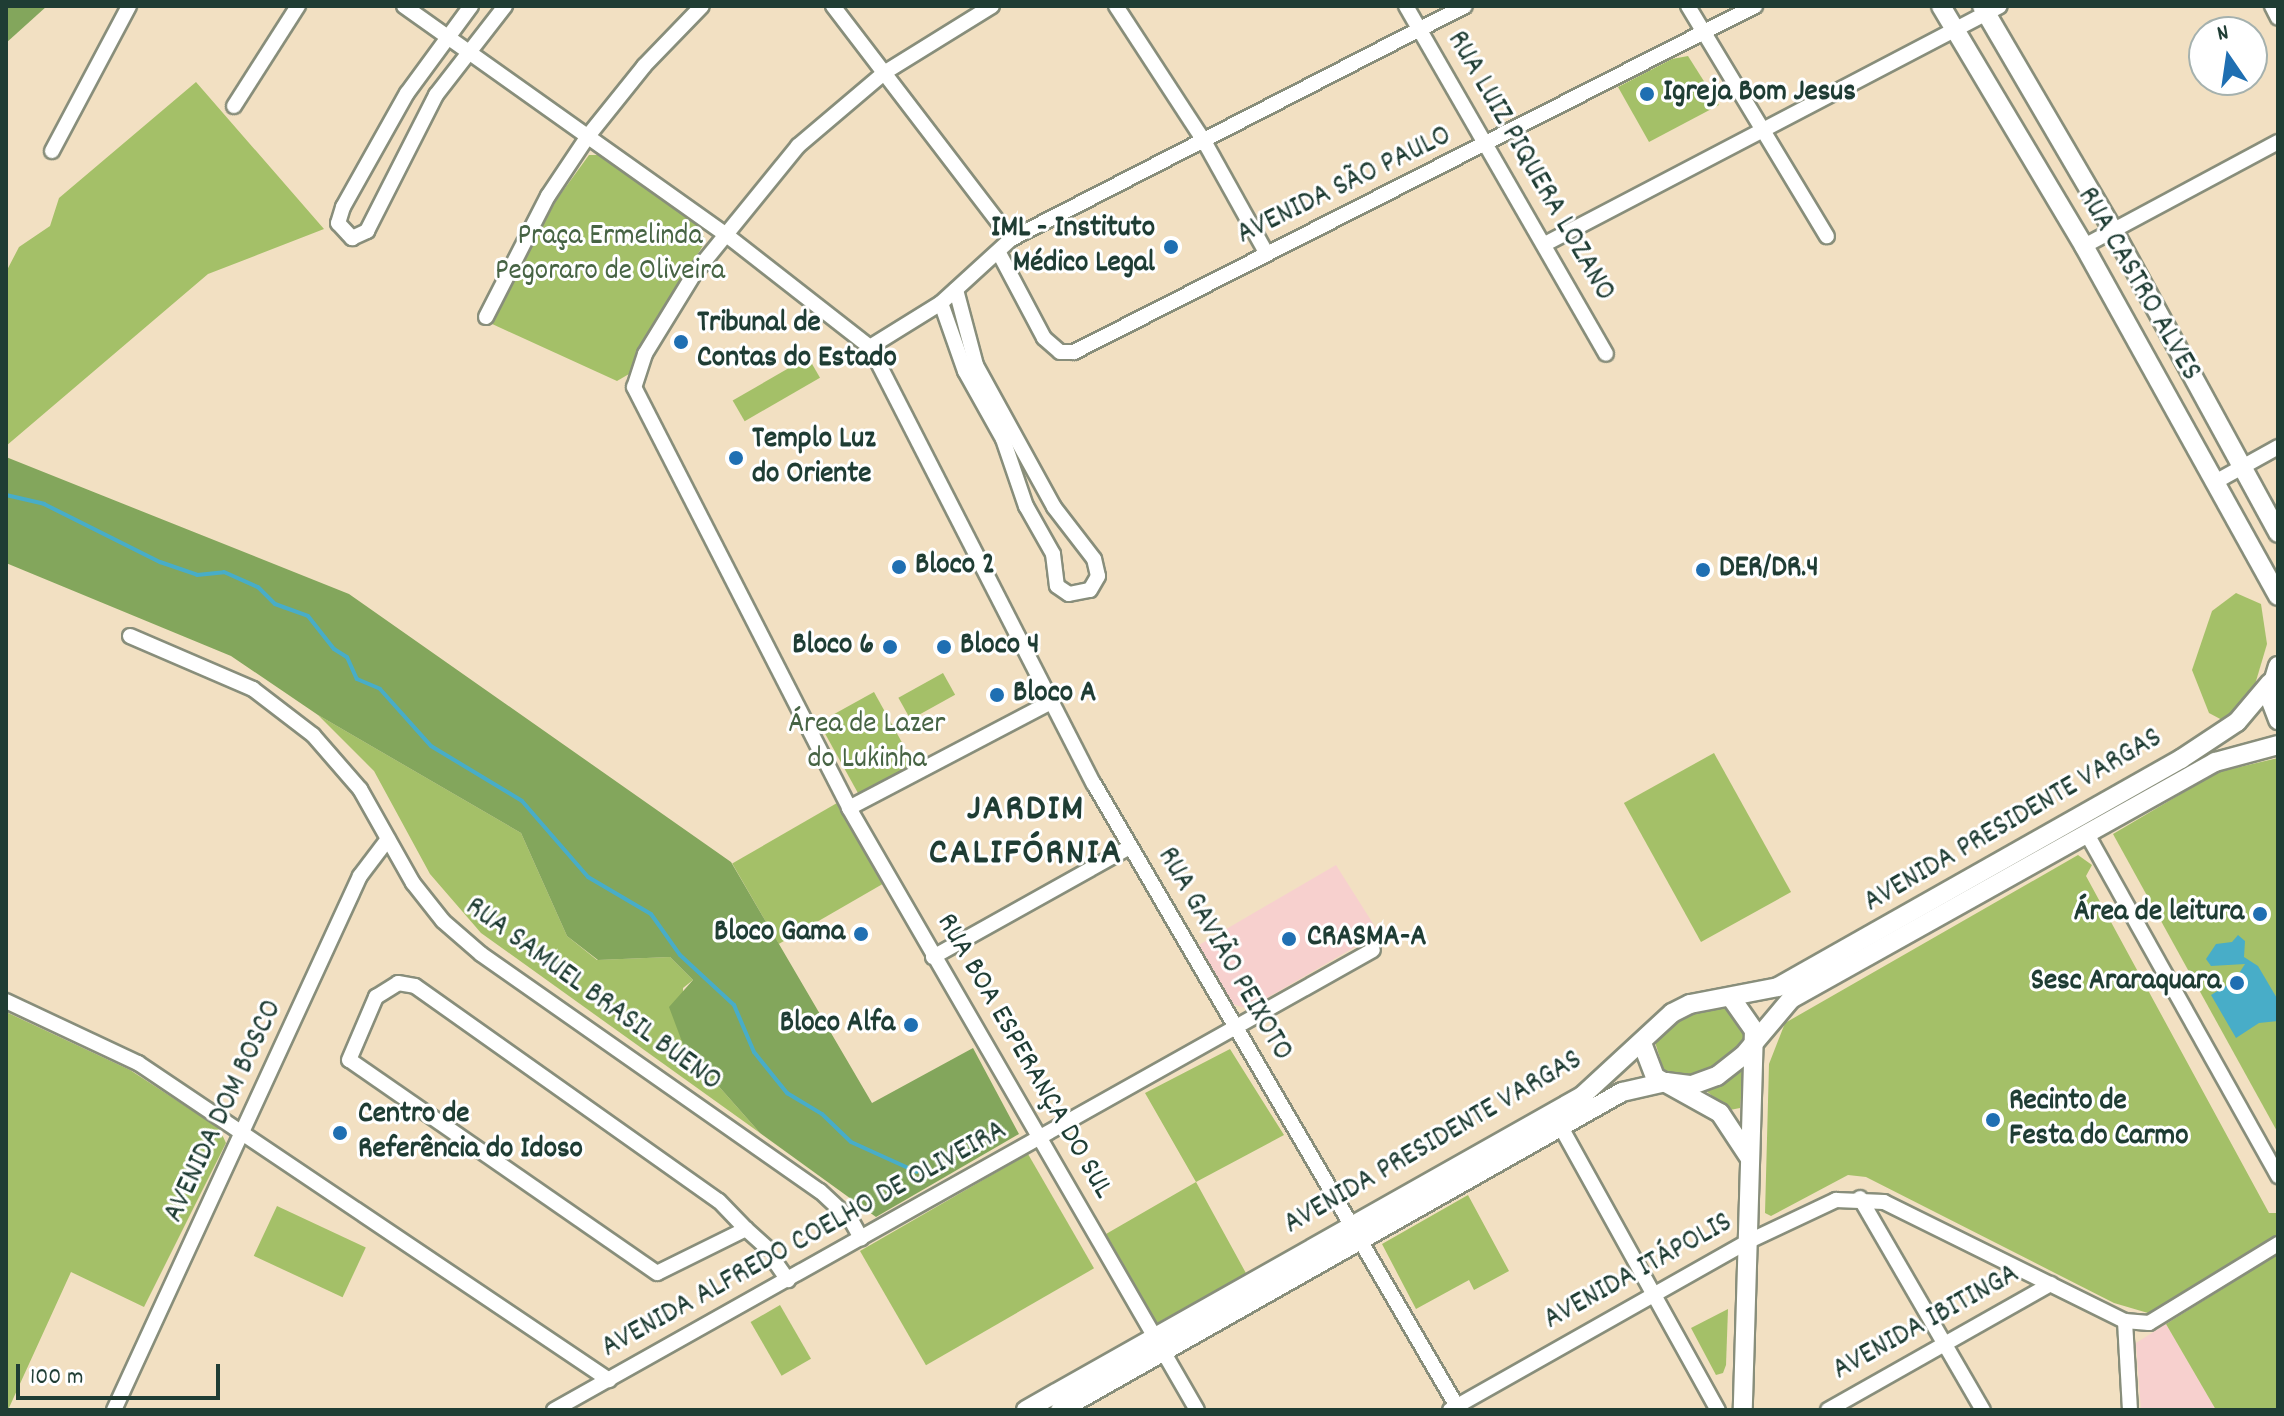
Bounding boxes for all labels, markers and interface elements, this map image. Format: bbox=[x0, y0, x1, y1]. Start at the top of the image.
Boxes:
north arrow bbox=[2188, 16, 2268, 96]
text: N bbox=[2214, 18, 2232, 50]
street label: RUA LUIZ PIQUERA LOZANO bbox=[1437, 26, 1621, 308]
place label: Igreja Bom Jesus bbox=[1663, 76, 1856, 112]
marker: Igreja Bom Jesus bbox=[1638, 85, 1656, 103]
street label: AVENIDA SÃO PAULO bbox=[1232, 120, 1458, 254]
street label: RUA CASTRO ALVES bbox=[2067, 182, 2207, 388]
place label: IML - Instituto Médico Legal bbox=[991, 212, 1155, 282]
park label: Praça Ermelinda Pegoraro de Oliveira bbox=[495, 220, 725, 290]
marker: IML - Instituto Médico Legal bbox=[1162, 238, 1180, 256]
place label: Tribunal de Contas do Estado bbox=[697, 307, 897, 378]
marker: Tribunal de Contas do Estado bbox=[672, 333, 690, 351]
place label: Templo Luz do Oriente bbox=[752, 423, 876, 494]
marker: Templo Luz do Oriente bbox=[727, 449, 745, 467]
place label: Bloco 2 bbox=[915, 549, 995, 585]
place label: DER/DR.4 bbox=[1719, 552, 1819, 588]
marker: Bloco 2 bbox=[890, 558, 908, 576]
marker: DER/DR.4 bbox=[1694, 561, 1712, 579]
place label: Bloco 6 bbox=[792, 629, 874, 665]
place label: Bloco 4 bbox=[960, 629, 1039, 665]
marker: Bloco 6 bbox=[881, 638, 899, 656]
marker: Bloco 4 bbox=[935, 638, 953, 656]
place label: Bloco A bbox=[1013, 677, 1096, 713]
marker: Bloco A bbox=[988, 686, 1006, 704]
park label: Área de Lazer do Lukinha bbox=[789, 708, 945, 778]
street label: AVENIDA PRESIDENTE VARGAS bbox=[1859, 722, 2169, 922]
district label: JARDIM CALIFÓRNIA bbox=[929, 788, 1123, 878]
street label: RUA GAVIÃO PEIXOTO bbox=[1147, 842, 1299, 1068]
street label: RUA SAMUEL BRASIL BUENO bbox=[457, 891, 727, 1101]
place label: Área de leitura bbox=[2074, 896, 2244, 932]
marker: Área de leitura bbox=[2251, 905, 2269, 923]
street label: RUA BOA ESPERANÇA DO SUL bbox=[927, 908, 1119, 1206]
place label: Bloco Gama bbox=[714, 916, 845, 952]
place label: CRASMA-A bbox=[1307, 921, 1427, 957]
marker: Bloco Gama bbox=[852, 925, 870, 943]
marker: CRASMA-A bbox=[1278, 928, 1300, 950]
place label: Sesc Araraquara bbox=[2031, 965, 2221, 1001]
marker: Sesc Araraquara bbox=[2228, 974, 2246, 992]
street label: AVENIDA DOM BOSCO bbox=[158, 995, 292, 1229]
place label: Bloco Alfa bbox=[780, 1007, 895, 1043]
marker: Bloco Alfa bbox=[902, 1016, 920, 1034]
street label: AVENIDA PRESIDENTE VARGAS bbox=[1279, 1044, 1589, 1244]
place label: Recinto de Festa do Carmo bbox=[2009, 1085, 2188, 1156]
place label: Centro de Referência do Idoso bbox=[358, 1098, 583, 1168]
marker: Recinto de Festa do Carmo bbox=[1984, 1111, 2002, 1129]
street label: AVENIDA ALFREDO COELHO DE OLIVEIRA bbox=[596, 1114, 1014, 1368]
marker: Centro de Referência do Idoso bbox=[329, 1122, 351, 1144]
street label: AVENIDA ITÁPOLIS bbox=[1539, 1206, 1739, 1340]
street label: AVENIDA IBITINGA bbox=[1827, 1258, 2027, 1390]
scale bar bbox=[20, 1348, 224, 1398]
text: 100 m bbox=[30, 1361, 83, 1395]

